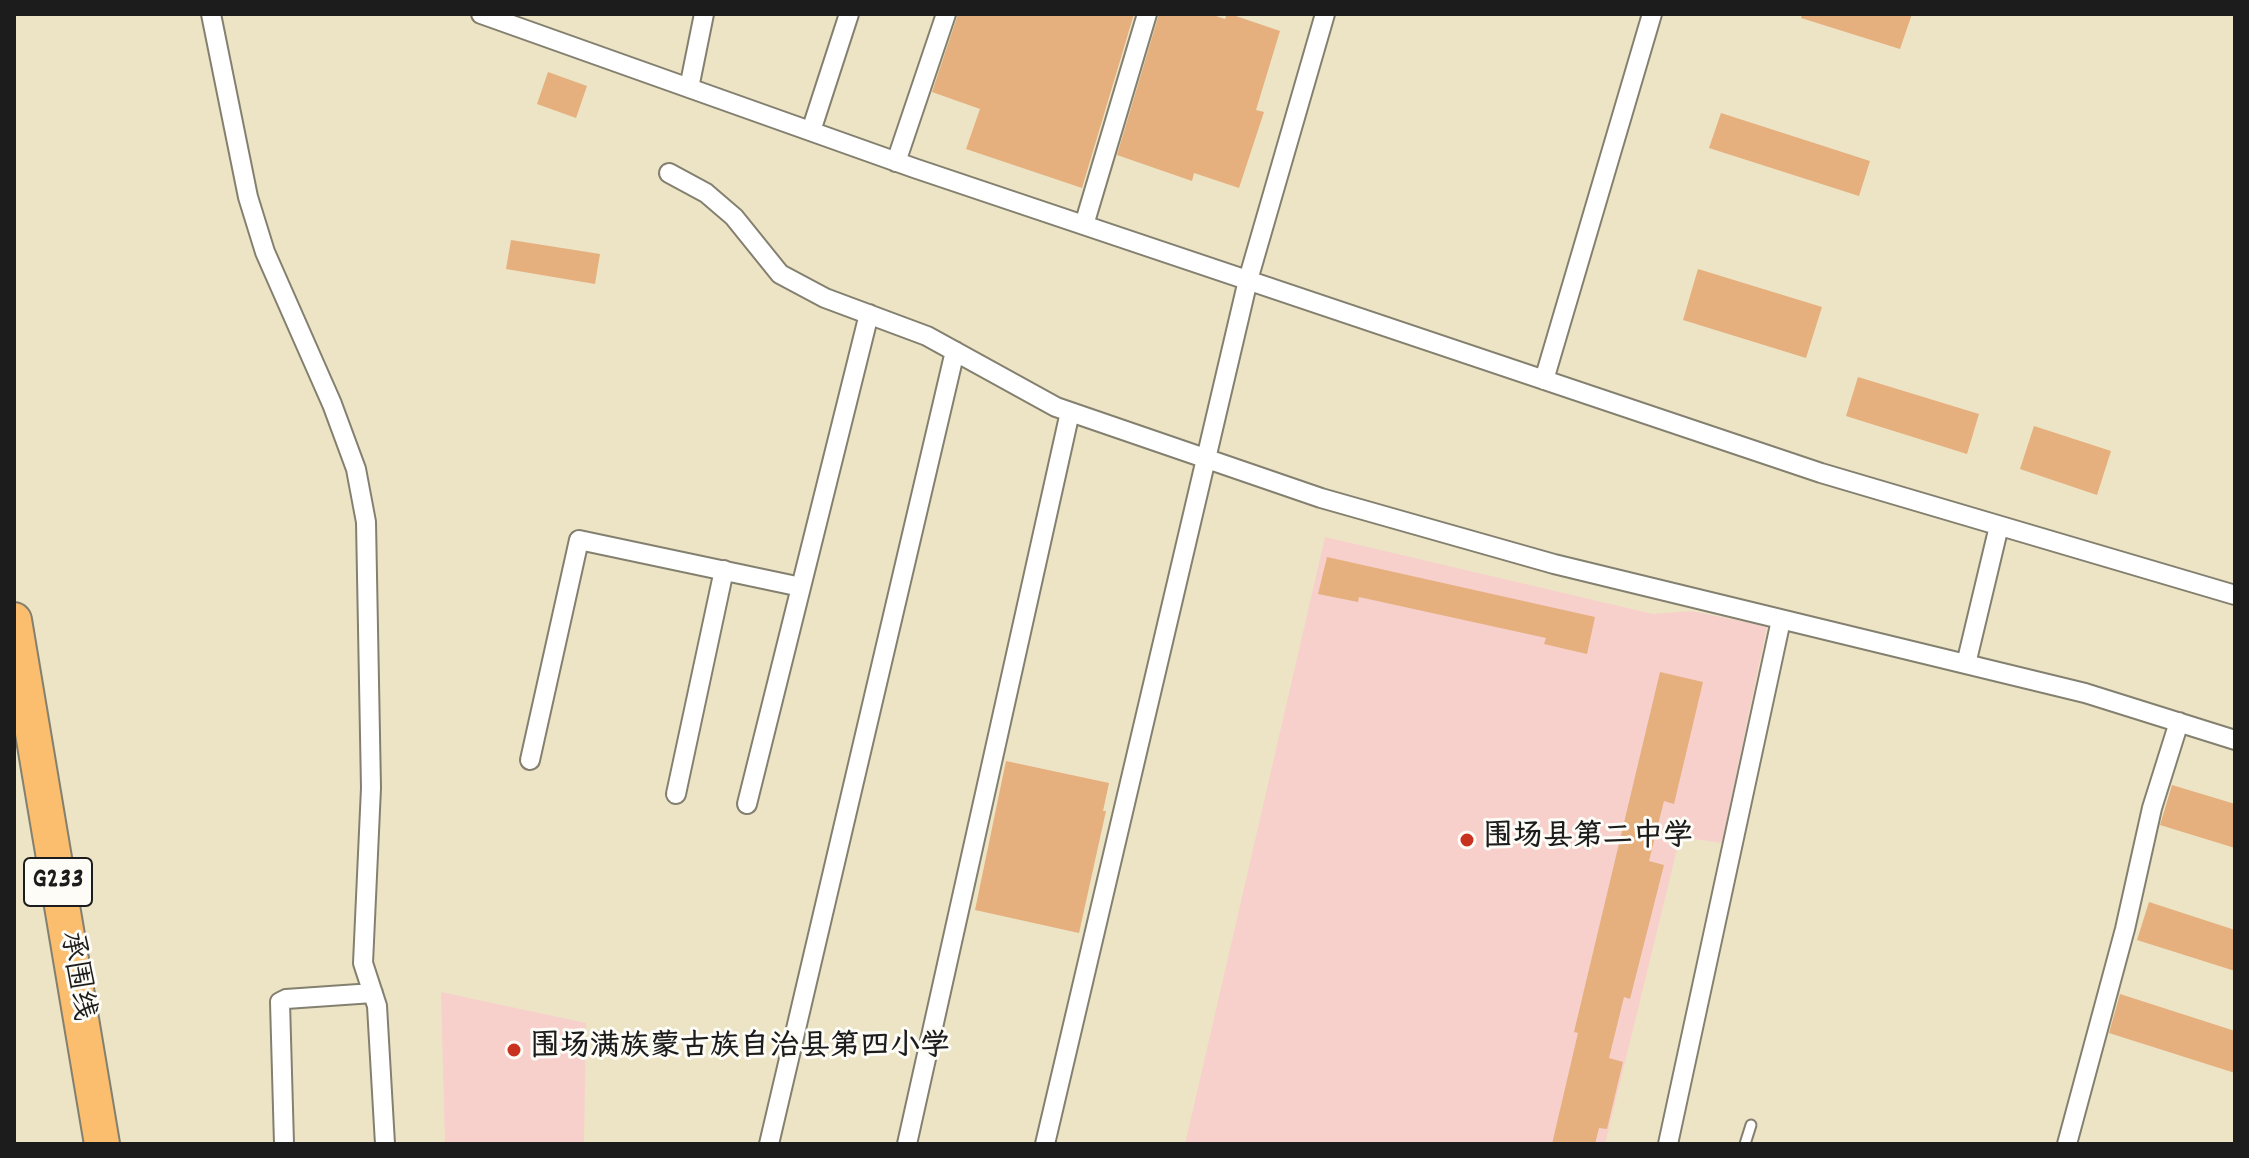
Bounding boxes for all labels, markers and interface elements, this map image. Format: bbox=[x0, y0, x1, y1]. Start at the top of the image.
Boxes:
place label: 围场县第二中学 bbox=[1483, 822, 1693, 858]
marker: 围场县第二中学 bbox=[1458, 831, 1476, 849]
road number: G233 bbox=[24, 858, 92, 906]
street label: 承围线 bbox=[49, 929, 99, 1023]
place label: 围场满族蒙古族自治县第四小学 bbox=[530, 1032, 950, 1068]
marker: 围场满族蒙古族自治县第四小学 bbox=[505, 1041, 523, 1059]

